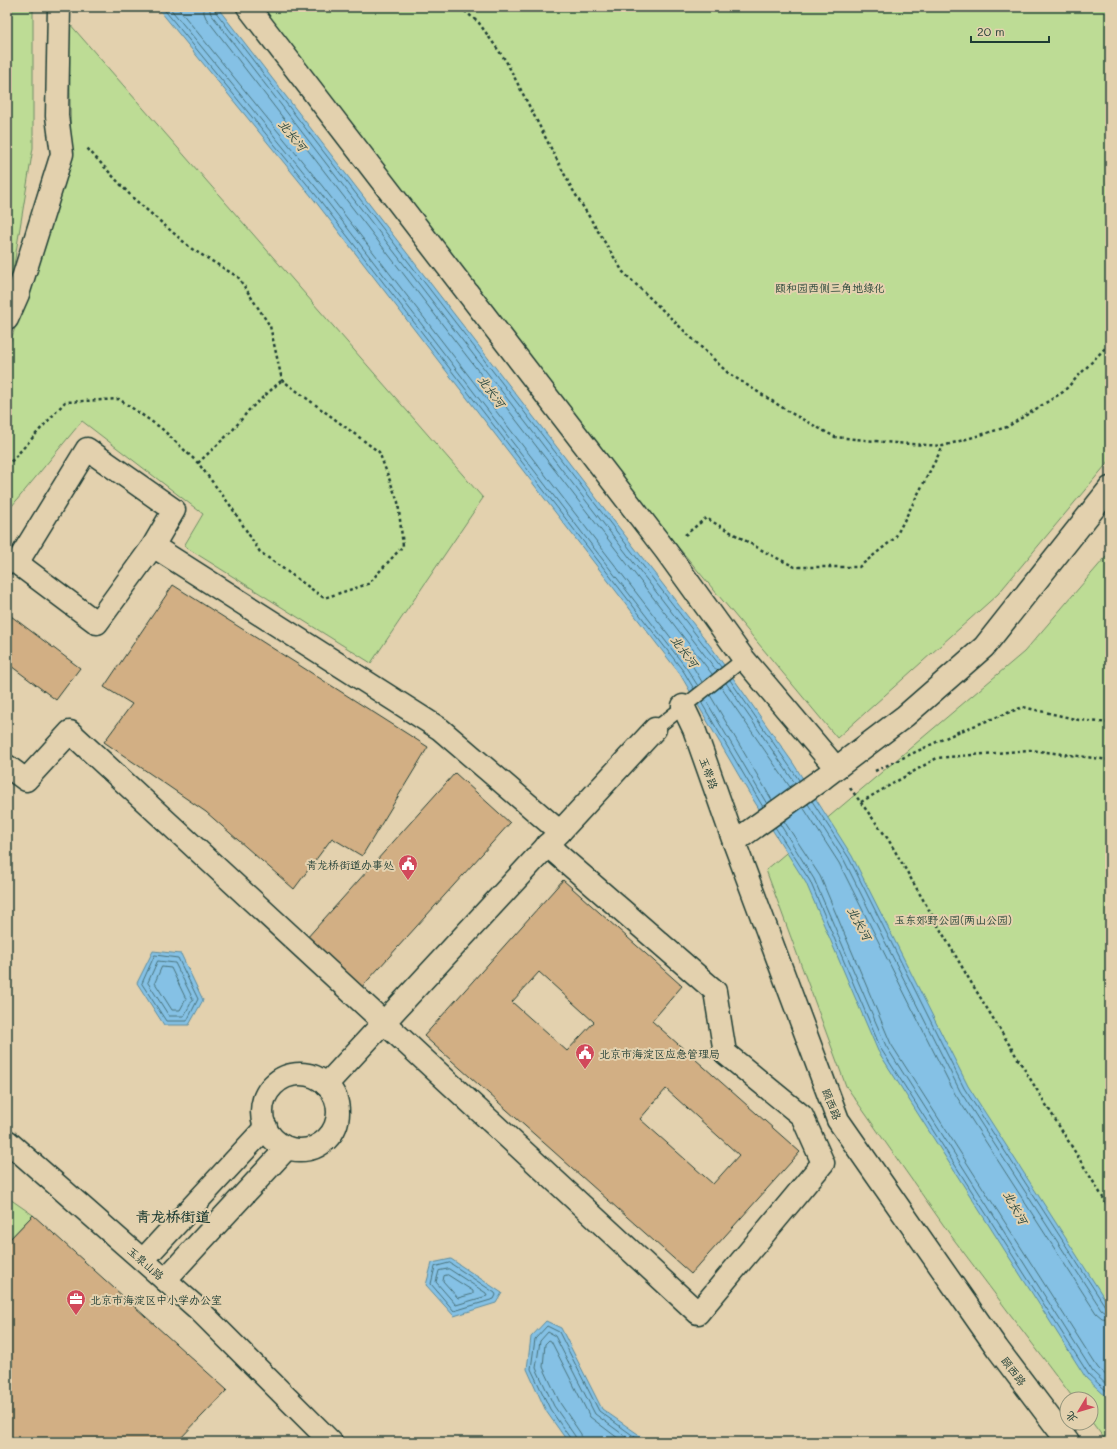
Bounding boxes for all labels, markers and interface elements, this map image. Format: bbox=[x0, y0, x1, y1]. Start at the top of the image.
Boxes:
scale bar bbox=[971, 18, 1049, 44]
text: 20 m bbox=[977, 23, 1005, 39]
water label: 北长河 bbox=[275, 116, 312, 156]
park label: 颐和园西侧三角地绿化 bbox=[775, 280, 885, 295]
water label: 北长河 bbox=[475, 372, 510, 412]
water label: 北长河 bbox=[668, 632, 703, 672]
street label: 玉带路 bbox=[696, 755, 722, 791]
public building icon: 青龙桥街道办事处 bbox=[397, 853, 419, 881]
place label: 青龙桥街道办事处 bbox=[306, 857, 394, 872]
water label: 北长河 bbox=[844, 903, 877, 944]
park label: 玉东郊野公园(两山公园) bbox=[894, 912, 1012, 927]
public building icon: 北京市海淀区应急管理局 bbox=[574, 1042, 596, 1070]
place label: 北京市海淀区应急管理局 bbox=[599, 1046, 720, 1061]
street label: 颐西路 bbox=[819, 1086, 845, 1122]
water label: 北长河 bbox=[1000, 1187, 1033, 1228]
district label: 青龙桥街道 bbox=[135, 1206, 211, 1226]
street label: 玉泉山路 bbox=[124, 1243, 168, 1283]
office icon: 北京市海淀区中小学办公室 bbox=[65, 1288, 87, 1316]
place label: 北京市海淀区中小学办公室 bbox=[90, 1292, 222, 1307]
street label: 颐西路 bbox=[998, 1353, 1030, 1389]
north arrow bbox=[1059, 1391, 1099, 1431]
text: 北 bbox=[1061, 1409, 1080, 1426]

